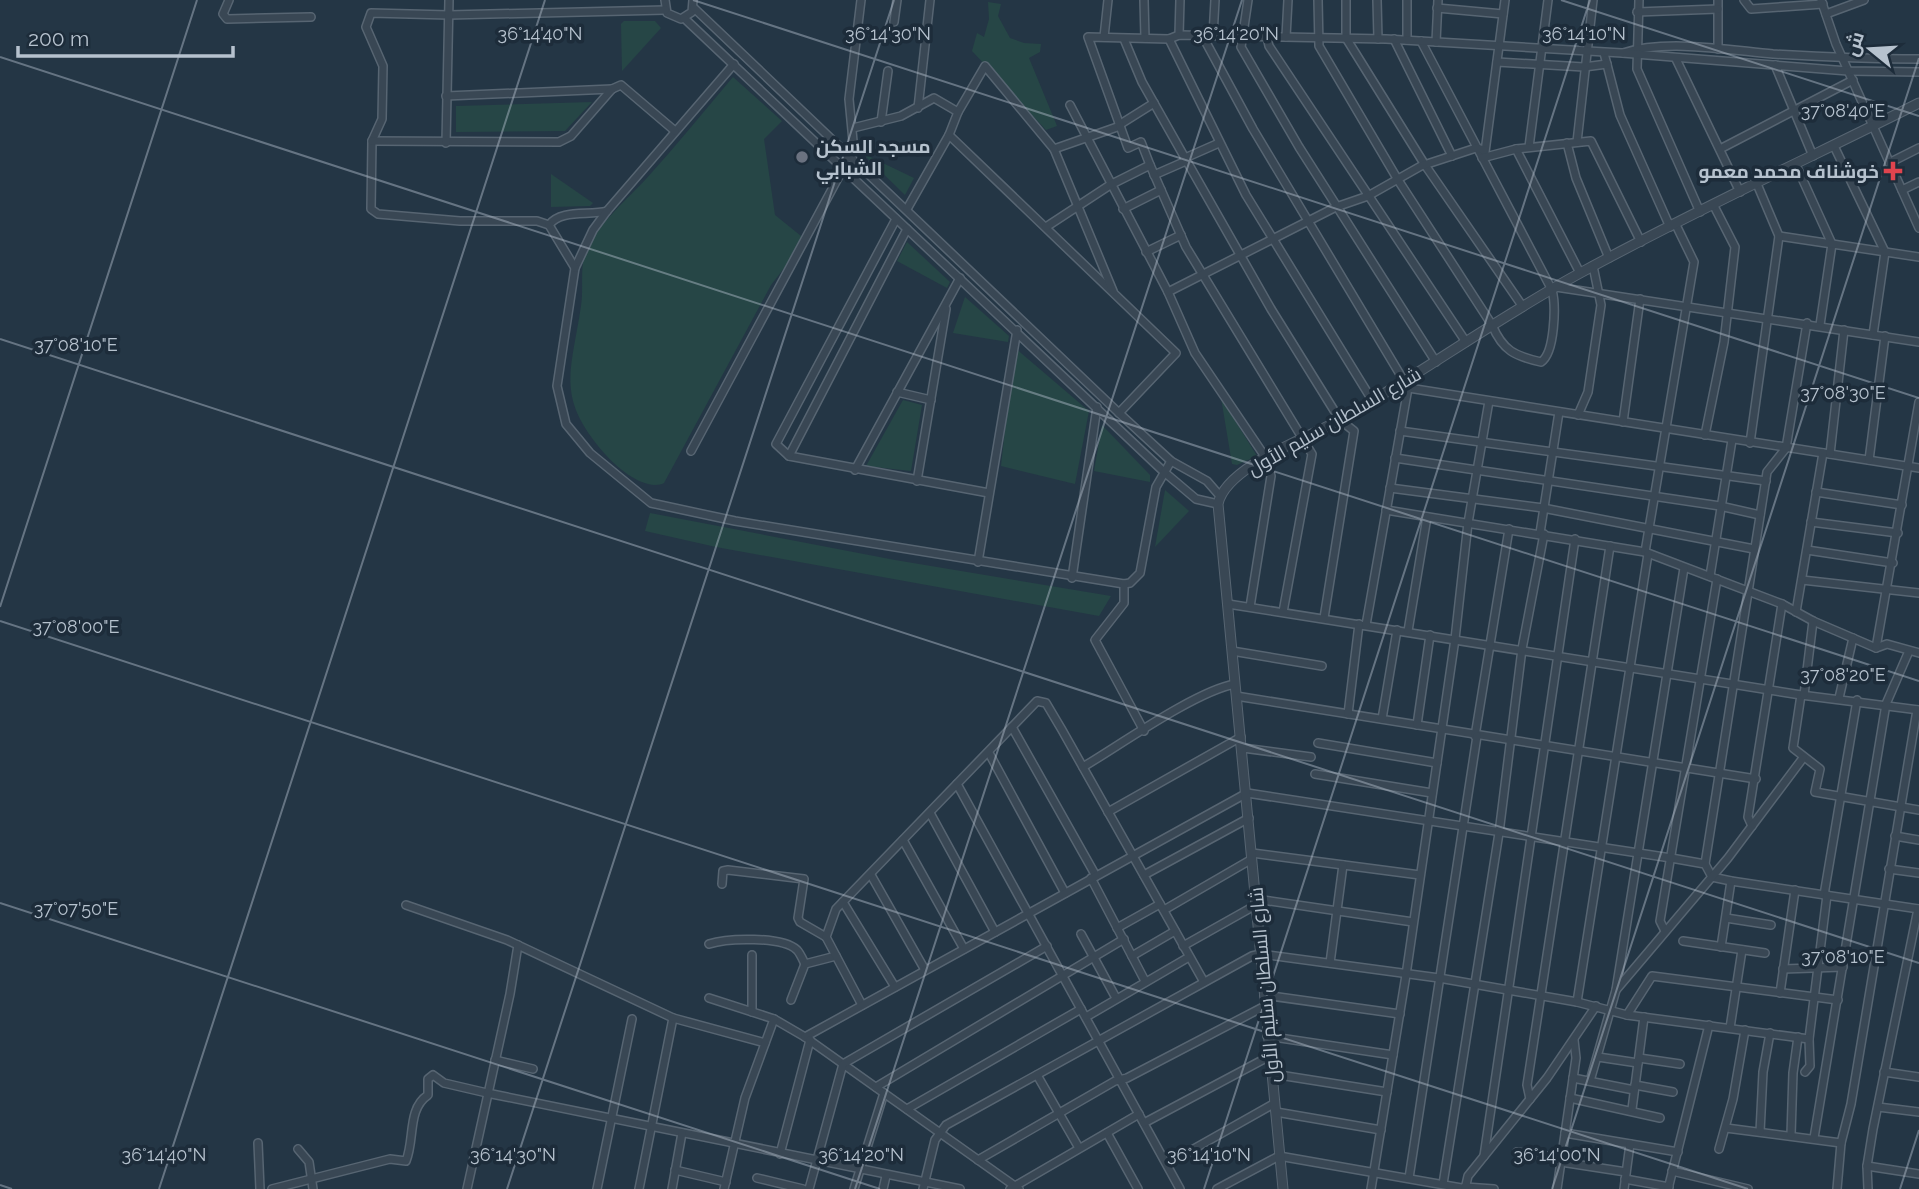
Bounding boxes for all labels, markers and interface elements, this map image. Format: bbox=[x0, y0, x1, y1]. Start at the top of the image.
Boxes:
scale bar bbox=[18, 14, 233, 58]
north arrow bbox=[1835, 14, 1905, 84]
text: 36°14'40"N bbox=[498, 23, 582, 44]
text: 36°14'30"N bbox=[845, 23, 931, 44]
text: 36°14'20"N bbox=[1193, 23, 1279, 44]
text: 36°14'10"N bbox=[1542, 23, 1626, 44]
text: 200 m bbox=[28, 26, 89, 51]
text: ش bbox=[1840, 29, 1869, 59]
text: 37°08'40"E bbox=[1801, 100, 1885, 121]
place label: مسجد السكن الشبابي bbox=[816, 135, 931, 184]
marker: مسجد السكن الشبابي bbox=[794, 149, 810, 165]
place label: خوشناف محمد معمو bbox=[1699, 160, 1879, 183]
marker: خوشناف محمد معمو bbox=[1885, 163, 1901, 179]
text: 37°08'10"E bbox=[34, 334, 118, 355]
street label: شارع السلطان سليم الأول bbox=[1243, 362, 1426, 482]
text: 37°08'30"E bbox=[1800, 382, 1886, 403]
text: 37°08'00"E bbox=[33, 616, 119, 637]
text: 37°08'20"E bbox=[1800, 664, 1886, 685]
street label: شارع السلطان سليم الأول bbox=[1244, 886, 1287, 1084]
text: 37°07'50"E bbox=[34, 898, 118, 919]
text: 37°08'10"E bbox=[1801, 946, 1885, 967]
text: 36°14'40"N bbox=[122, 1144, 206, 1165]
text: 36°14'30"N bbox=[470, 1144, 556, 1165]
text: 36°14'20"N bbox=[818, 1144, 904, 1165]
text: 36°14'10"N bbox=[1167, 1144, 1251, 1165]
text: 36°14'00"N bbox=[1513, 1144, 1601, 1165]

